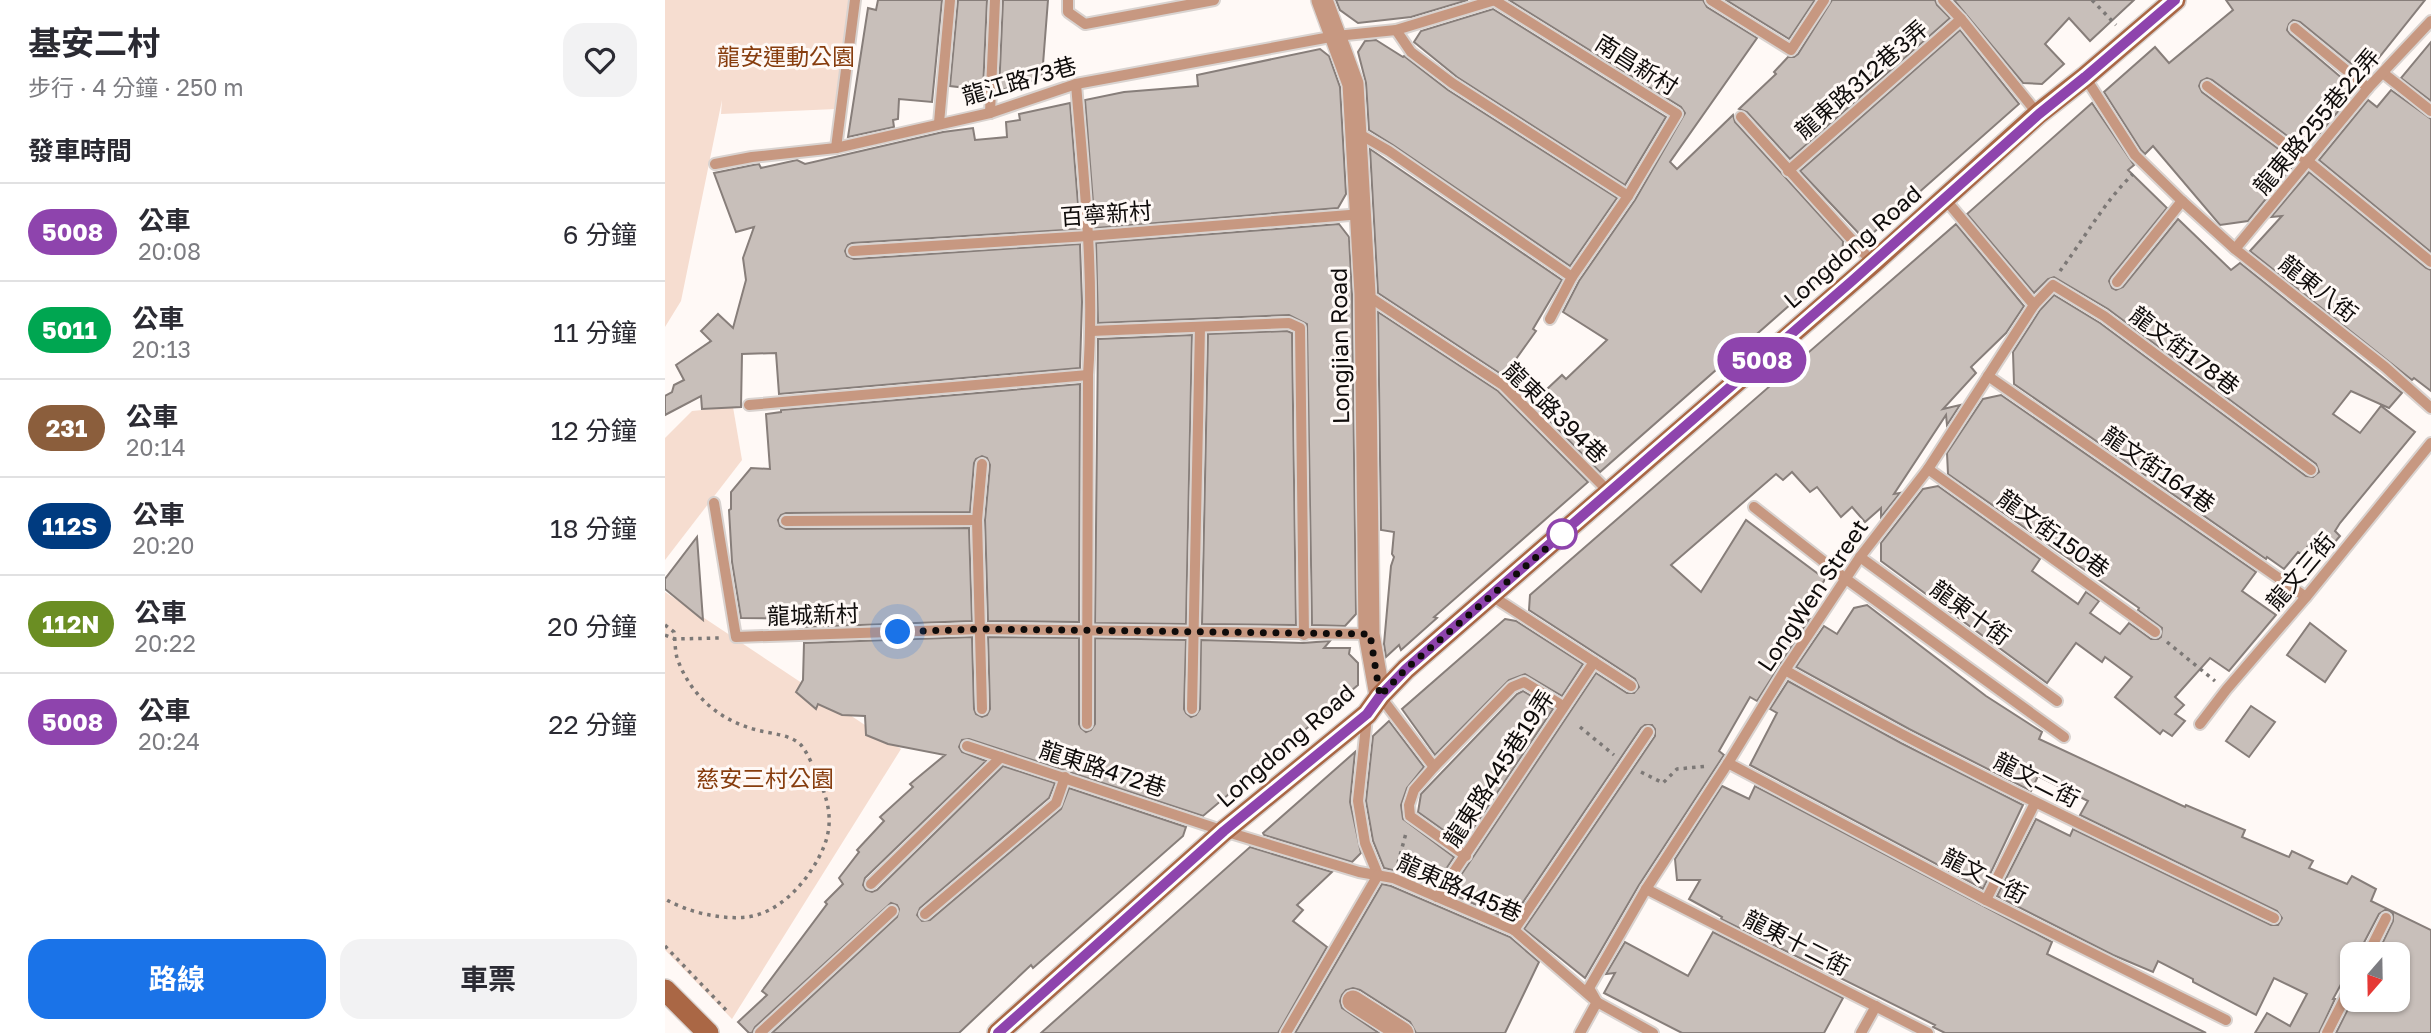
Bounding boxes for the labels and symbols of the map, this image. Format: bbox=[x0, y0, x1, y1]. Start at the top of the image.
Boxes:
street label: 龍東路312巷3弄 bbox=[1789, 14, 1933, 144]
street label: 南昌新村 bbox=[1591, 28, 1683, 100]
park label: 龍安運動公園 bbox=[717, 42, 855, 70]
street label: 龍東路255巷22弄 bbox=[2247, 42, 2385, 200]
street label: 龍江路73巷 bbox=[959, 50, 1079, 110]
street label: Longdong Road bbox=[1777, 179, 1927, 313]
street label: 百寧新村 bbox=[1059, 196, 1153, 230]
street label: 龍東八街 bbox=[2274, 249, 2364, 327]
street label: Longjian Road bbox=[1324, 267, 1354, 425]
street label: 龍文街178巷 bbox=[2125, 300, 2245, 400]
line badge: 5008 bbox=[1713, 337, 1811, 383]
street label: 龍東路394巷 bbox=[1498, 356, 1614, 468]
street label: 龍文街164巷 bbox=[2097, 420, 2221, 518]
street label: 龍文街150巷 bbox=[1993, 483, 2115, 583]
street label: LongWen Street bbox=[1751, 514, 1873, 676]
unlabelled marker bbox=[1547, 519, 1577, 549]
street label: 龍文三街 bbox=[2260, 527, 2340, 615]
street label: 龍東十街 bbox=[1926, 574, 2016, 650]
street label: 龍城新村 bbox=[767, 598, 859, 630]
your location bbox=[880, 614, 915, 649]
street label: Longdong Road bbox=[1210, 678, 1360, 812]
street label: 龍東路445巷19弄 bbox=[1437, 684, 1559, 852]
street label: 龍東路472巷 bbox=[1036, 734, 1170, 802]
street label: 龍文二街 bbox=[1990, 746, 2084, 812]
park label: 慈安三村公園 bbox=[696, 764, 834, 792]
street label: 龍文一街 bbox=[1938, 842, 2032, 908]
street label: 龍東路445巷 bbox=[1393, 847, 1527, 927]
street label: 龍東十二街 bbox=[1739, 903, 1855, 981]
north arrow bbox=[2340, 942, 2410, 1012]

